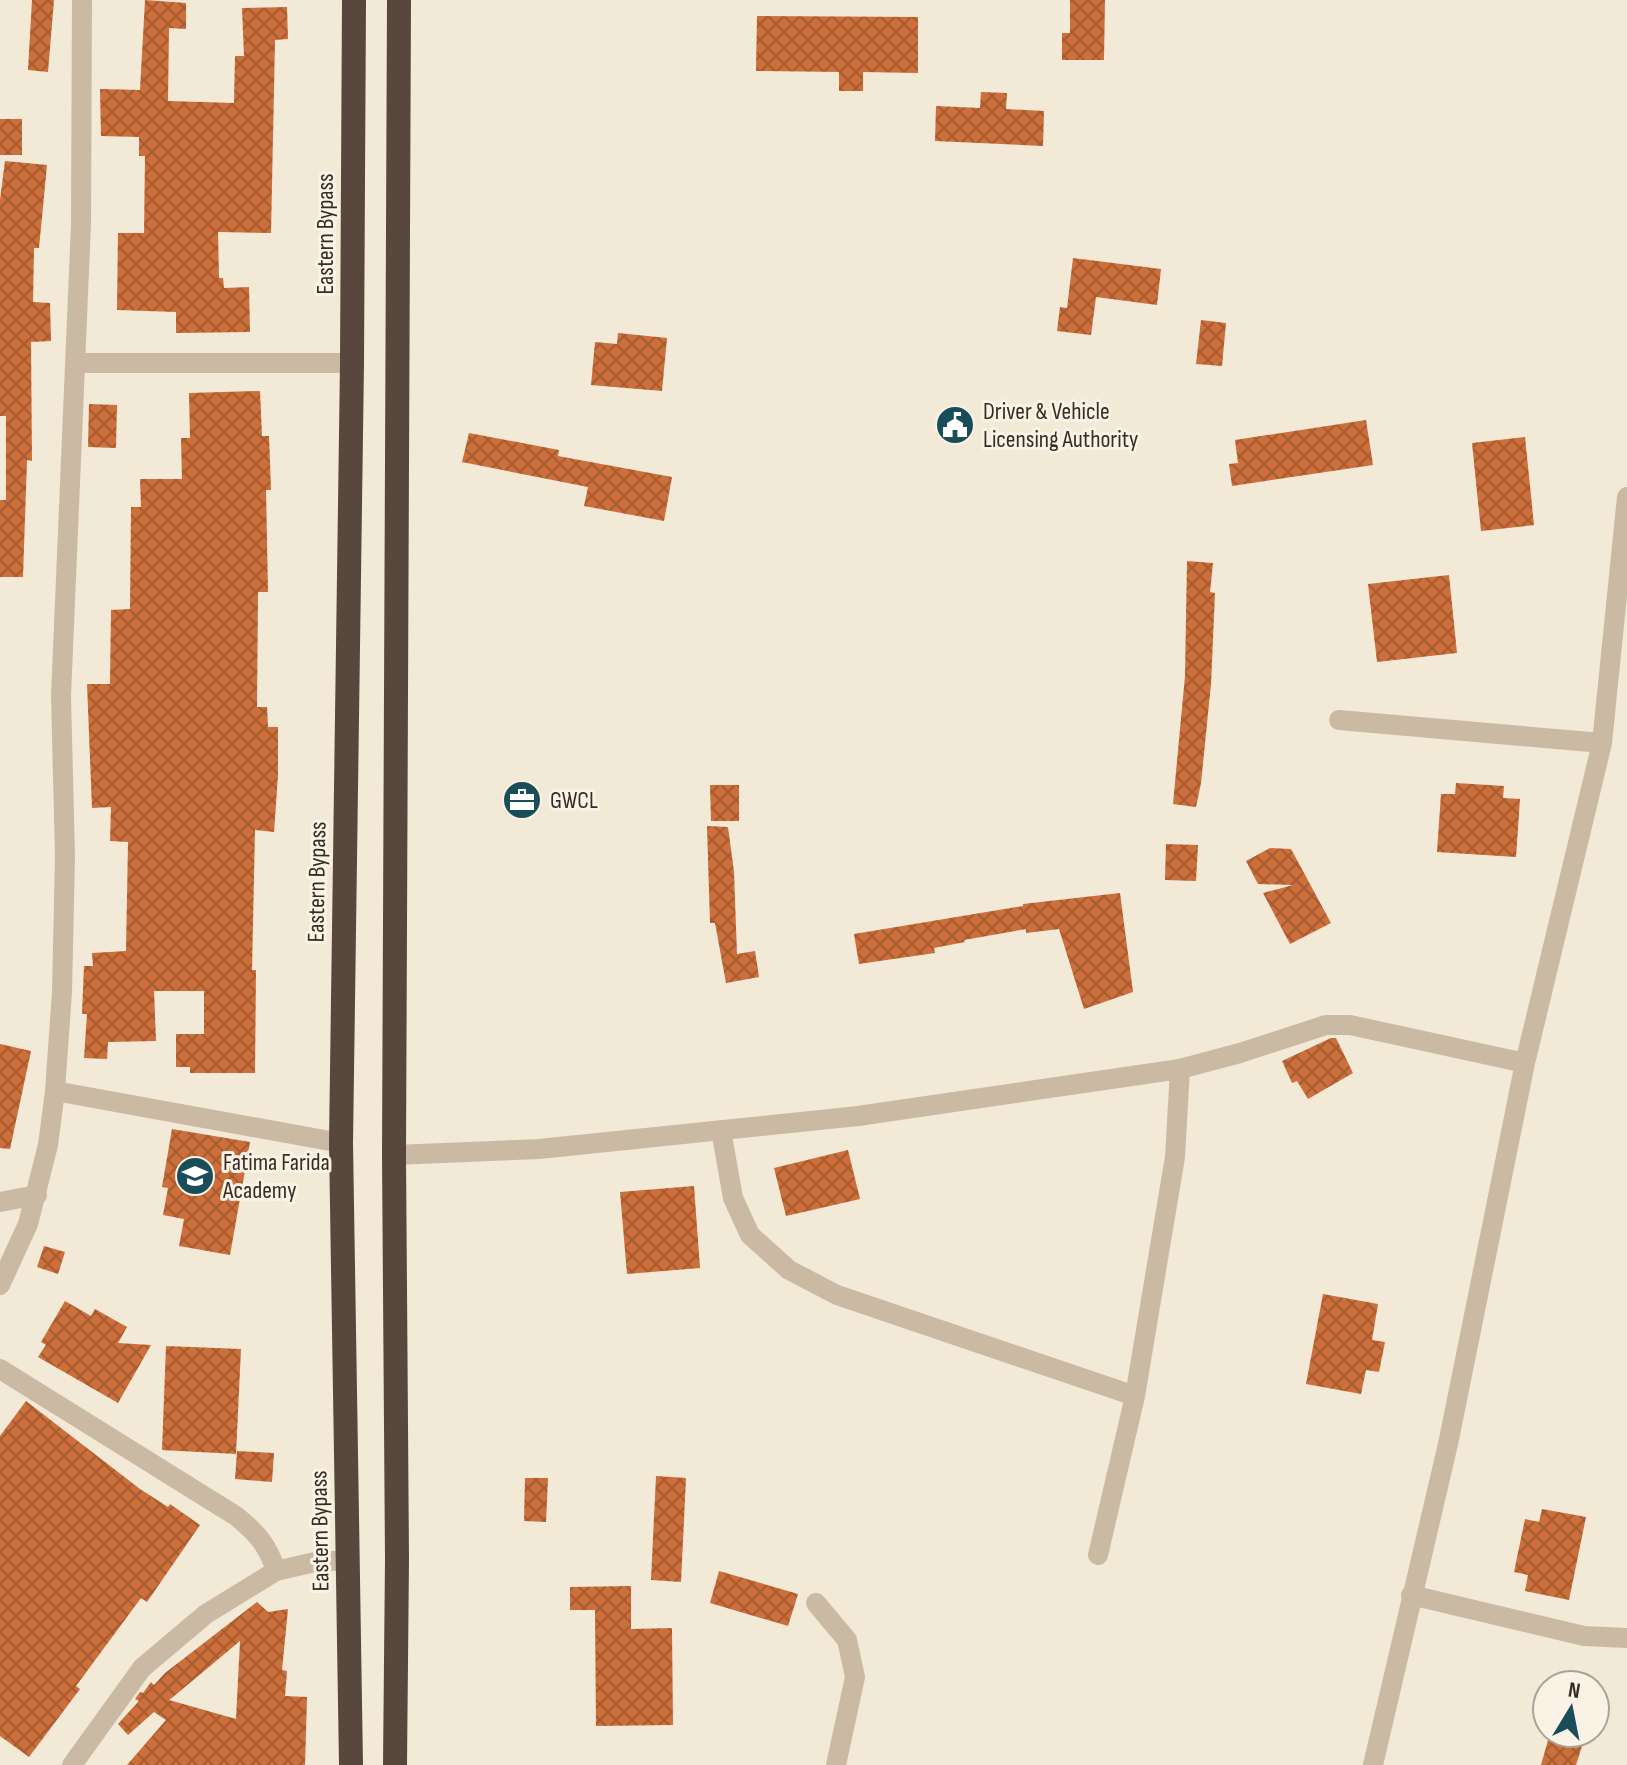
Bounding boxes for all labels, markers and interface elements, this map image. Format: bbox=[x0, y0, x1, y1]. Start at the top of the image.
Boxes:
street label: Eastern Bypass bbox=[311, 173, 340, 295]
place label: Driver & Vehicle Licensing Authority bbox=[983, 397, 1138, 454]
public building icon: Driver & Vehicle Licensing Authority bbox=[934, 404, 976, 446]
office icon: GWCL bbox=[501, 779, 543, 821]
place label: GWCL bbox=[550, 786, 598, 815]
street label: Eastern Bypass bbox=[301, 821, 333, 943]
place label: Fatima Farida Academy bbox=[222, 1148, 330, 1205]
school or university icon: Fatima Farida Academy bbox=[174, 1155, 216, 1197]
street label: Eastern Bypass bbox=[304, 1470, 336, 1592]
north arrow bbox=[1531, 1669, 1611, 1749]
text: N bbox=[1566, 1676, 1582, 1705]

